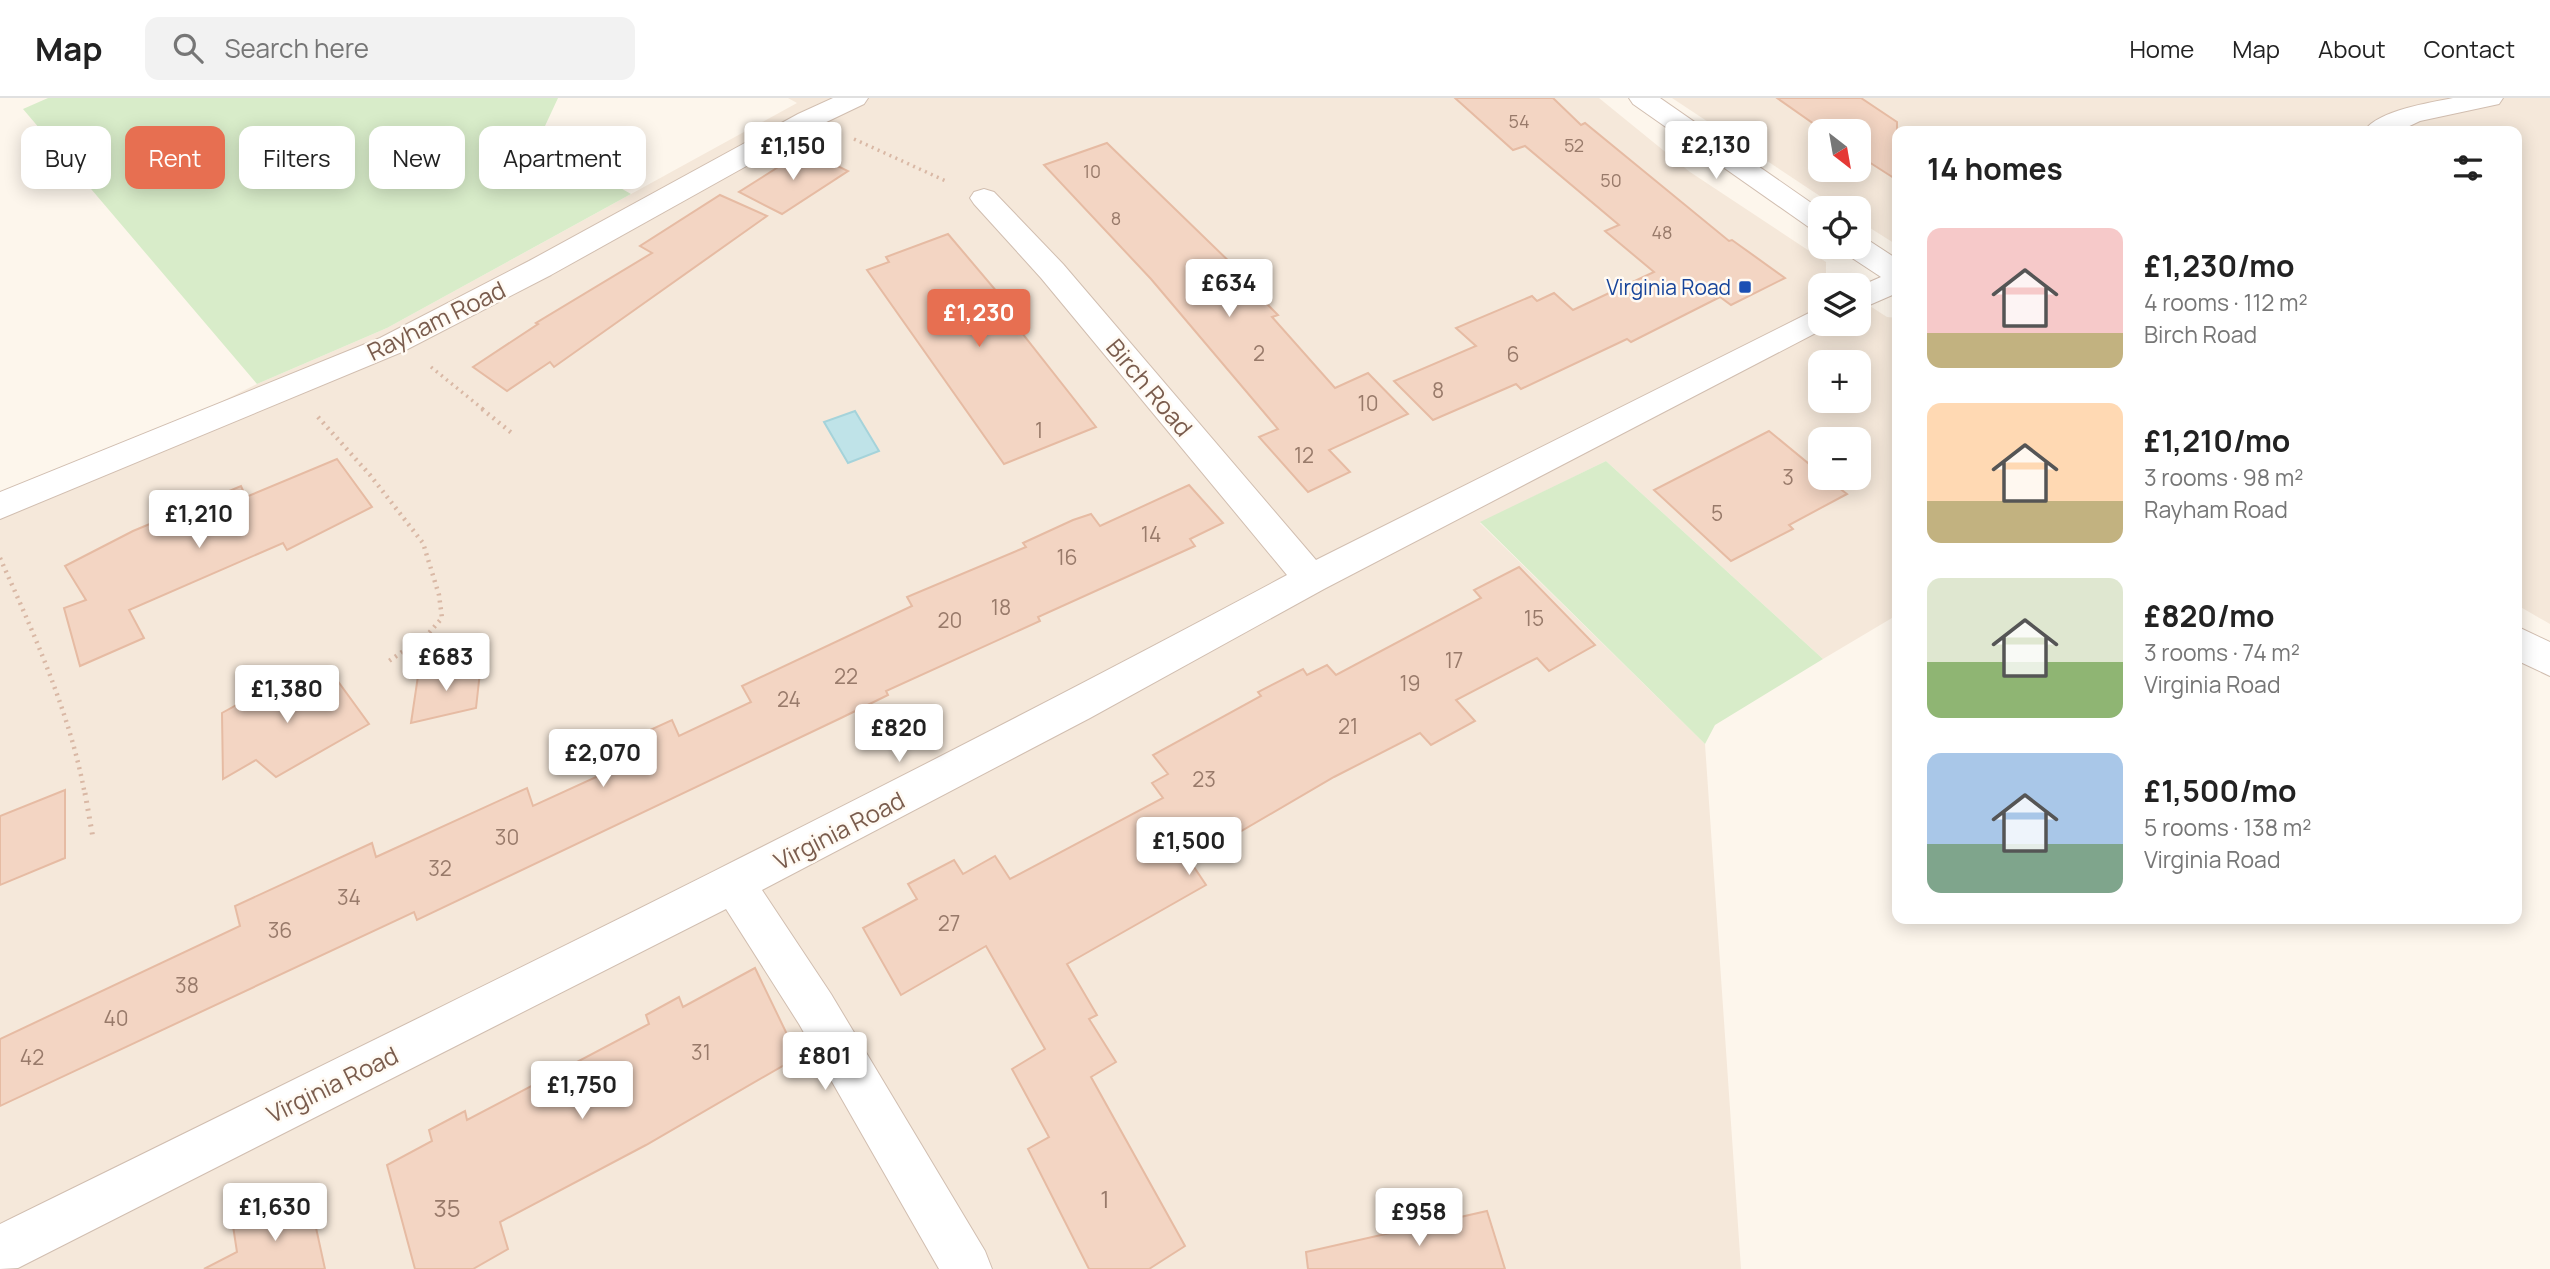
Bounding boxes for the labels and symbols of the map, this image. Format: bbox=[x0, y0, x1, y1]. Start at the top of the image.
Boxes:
house number: 54 bbox=[1508, 109, 1530, 133]
north arrow bbox=[1808, 119, 1871, 182]
pin: £1,150 bbox=[736, 122, 850, 182]
pin: £2,130 bbox=[1659, 122, 1773, 181]
house number: 52 bbox=[1564, 133, 1584, 157]
house number: 10 bbox=[1083, 159, 1101, 183]
house number: 50 bbox=[1600, 168, 1622, 192]
house number: 8 bbox=[1111, 206, 1121, 230]
house number: 48 bbox=[1651, 220, 1673, 244]
pin: £634 bbox=[1188, 260, 1270, 319]
street label: Rayham Road bbox=[361, 272, 511, 368]
place label: Virginia Road bbox=[1606, 273, 1731, 301]
marker: Virginia Road bbox=[1737, 279, 1753, 295]
pin: £1,230 bbox=[922, 289, 1036, 349]
street label: Birch Road bbox=[1099, 331, 1201, 443]
house number: 2 bbox=[1253, 339, 1265, 367]
house number: 6 bbox=[1506, 340, 1520, 368]
house number: 8 bbox=[1432, 376, 1444, 404]
house number: 10 bbox=[1358, 389, 1379, 417]
house number: 1 bbox=[1035, 416, 1043, 444]
house number: 12 bbox=[1294, 441, 1314, 469]
house number: 3 bbox=[1782, 463, 1794, 491]
pin: £1,210 bbox=[142, 490, 256, 550]
house number: 5 bbox=[1711, 499, 1723, 527]
house number: 14 bbox=[1141, 520, 1161, 548]
house number: 16 bbox=[1056, 543, 1078, 571]
house number: 18 bbox=[991, 593, 1011, 621]
house number: 15 bbox=[1524, 604, 1544, 632]
house number: 20 bbox=[938, 606, 962, 634]
pin: £683 bbox=[405, 634, 487, 693]
house number: 17 bbox=[1445, 646, 1463, 674]
house number: 22 bbox=[834, 662, 858, 690]
pin: £1,380 bbox=[230, 666, 344, 725]
house number: 19 bbox=[1399, 669, 1421, 697]
house number: 24 bbox=[777, 685, 801, 713]
pin: £820 bbox=[858, 704, 940, 764]
house number: 21 bbox=[1338, 712, 1358, 740]
pin: £2,070 bbox=[546, 730, 660, 789]
house number: 23 bbox=[1192, 765, 1216, 793]
street label: Virginia Road bbox=[768, 783, 910, 877]
pin: £1,500 bbox=[1132, 818, 1246, 877]
house number: 30 bbox=[495, 823, 519, 851]
house number: 32 bbox=[428, 854, 452, 882]
house number: 34 bbox=[337, 883, 361, 911]
house number: 27 bbox=[938, 909, 960, 937]
house number: 36 bbox=[268, 916, 292, 944]
house number: 38 bbox=[175, 971, 199, 999]
house number: 40 bbox=[103, 1004, 129, 1032]
pin: £801 bbox=[784, 1032, 866, 1092]
street label: Virginia Road bbox=[261, 1038, 403, 1130]
house number: 31 bbox=[691, 1038, 711, 1066]
house number: 42 bbox=[20, 1043, 44, 1071]
pin: £1,750 bbox=[525, 1062, 639, 1121]
house number: 1 bbox=[1100, 1182, 1110, 1215]
pin: £1,630 bbox=[218, 1184, 332, 1243]
pin: £958 bbox=[1378, 1188, 1460, 1248]
house number: 35 bbox=[433, 1191, 461, 1224]

